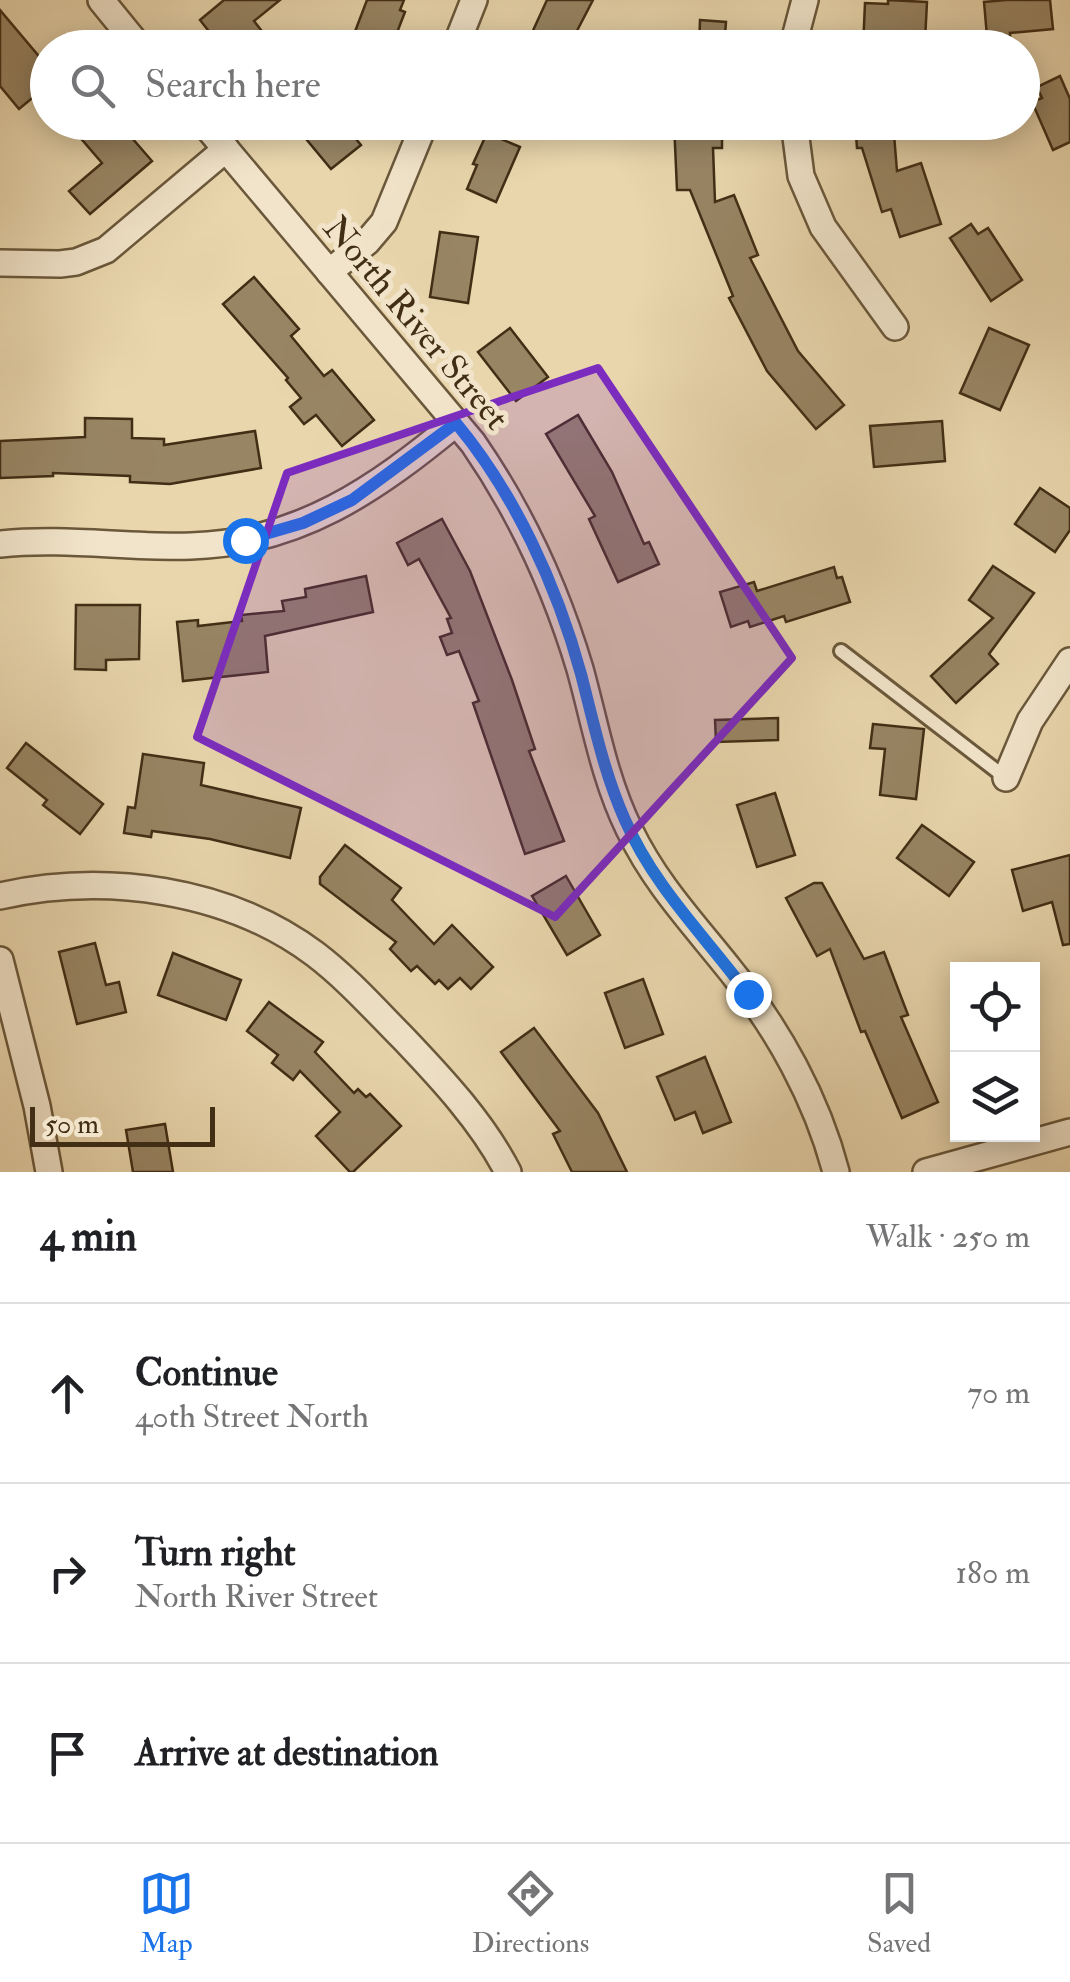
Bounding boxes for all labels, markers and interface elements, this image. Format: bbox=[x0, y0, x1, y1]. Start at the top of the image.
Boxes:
search box bbox=[30, 30, 1040, 140]
icon: search bbox=[65, 58, 120, 113]
text: Search here bbox=[145, 61, 321, 109]
street label: North River Street bbox=[314, 207, 518, 439]
route start bbox=[223, 518, 269, 564]
map controls bbox=[950, 962, 1040, 1142]
button: locate bbox=[950, 962, 1040, 1052]
route end bbox=[726, 972, 772, 1018]
button: layers bbox=[950, 1052, 1040, 1142]
scale bar bbox=[30, 1102, 215, 1146]
text: 50 m bbox=[45, 1107, 99, 1142]
text: 4 min bbox=[40, 1211, 137, 1263]
text: Walk · 250 m bbox=[866, 1217, 1030, 1257]
text: Continue bbox=[135, 1349, 278, 1397]
icon: ahead bbox=[40, 1366, 95, 1421]
text: 70 m bbox=[967, 1373, 1030, 1413]
text: 40th Street North bbox=[135, 1397, 369, 1437]
text: Turn right bbox=[135, 1529, 296, 1577]
icon: right bbox=[40, 1546, 95, 1601]
text: 180 m bbox=[956, 1553, 1030, 1593]
text: North River Street bbox=[135, 1577, 378, 1617]
icon: arrive bbox=[40, 1726, 95, 1781]
text: Arrive at destination bbox=[135, 1729, 439, 1777]
tab: Map bbox=[139, 1866, 194, 1961]
tab: Directions bbox=[472, 1866, 589, 1961]
tab: Saved bbox=[867, 1866, 931, 1961]

